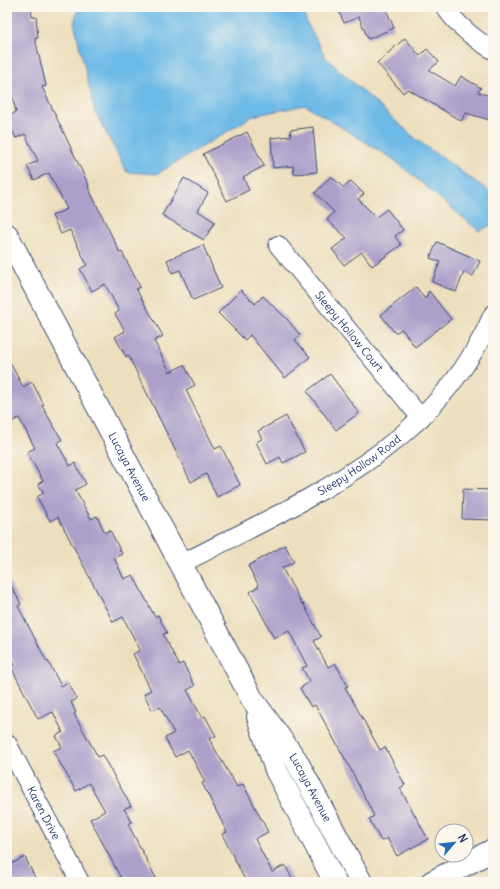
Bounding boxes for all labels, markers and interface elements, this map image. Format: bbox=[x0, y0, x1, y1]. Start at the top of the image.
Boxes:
street label: Sleepy Hollow Court bbox=[312, 288, 387, 375]
street label: Lucaya Avenue bbox=[105, 430, 153, 504]
street label: Sleepy Hollow Road bbox=[315, 431, 404, 498]
street label: Lucaya Avenue bbox=[286, 750, 335, 824]
street label: Karen Drive bbox=[24, 784, 63, 842]
north arrow bbox=[434, 823, 474, 863]
text: N bbox=[455, 832, 471, 845]

